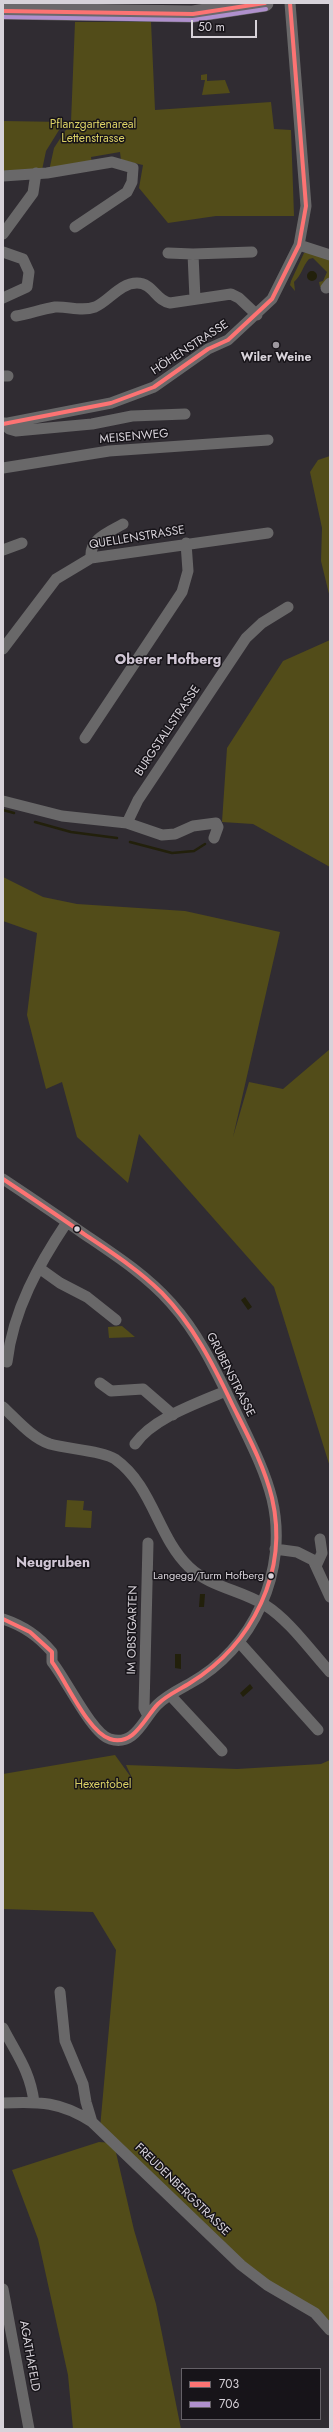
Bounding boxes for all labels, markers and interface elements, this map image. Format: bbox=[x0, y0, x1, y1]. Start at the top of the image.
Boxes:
scale bar bbox=[193, 12, 259, 38]
text: 50 m bbox=[198, 18, 225, 36]
park label: Pflanzgartenareal Lettenstrasse bbox=[50, 118, 136, 146]
street label: HÖHENSTRASSE bbox=[149, 318, 231, 378]
marker: Wiler Weine bbox=[271, 340, 281, 350]
place label: Wiler Weine bbox=[241, 351, 311, 365]
street label: MEISENWEG bbox=[99, 427, 169, 447]
street label: QUELLENSTRASSE bbox=[88, 523, 186, 553]
district label: Oberer Hofberg bbox=[115, 653, 221, 669]
street label: BURGSTALLSTRASSE bbox=[132, 683, 204, 779]
unlabelled marker bbox=[72, 1224, 82, 1234]
street label: GRUBENSTRASSE bbox=[203, 1330, 257, 1420]
district label: Neugruben bbox=[16, 1556, 90, 1572]
place label: Langegg/Turm Hofberg bbox=[153, 1569, 264, 1583]
marker: Langegg/Turm Hofberg bbox=[266, 1571, 276, 1581]
street label: IM OBSTGARTEN bbox=[125, 1585, 141, 1675]
park label: Hexentobel bbox=[74, 1778, 132, 1792]
street label: FREUDENBERGSTRASSE bbox=[131, 2141, 233, 2239]
street label: AGATHAFELD bbox=[16, 2319, 42, 2393]
legend bbox=[181, 2368, 321, 2420]
text: 703 bbox=[219, 2375, 239, 2393]
text: 706 bbox=[219, 2395, 239, 2413]

